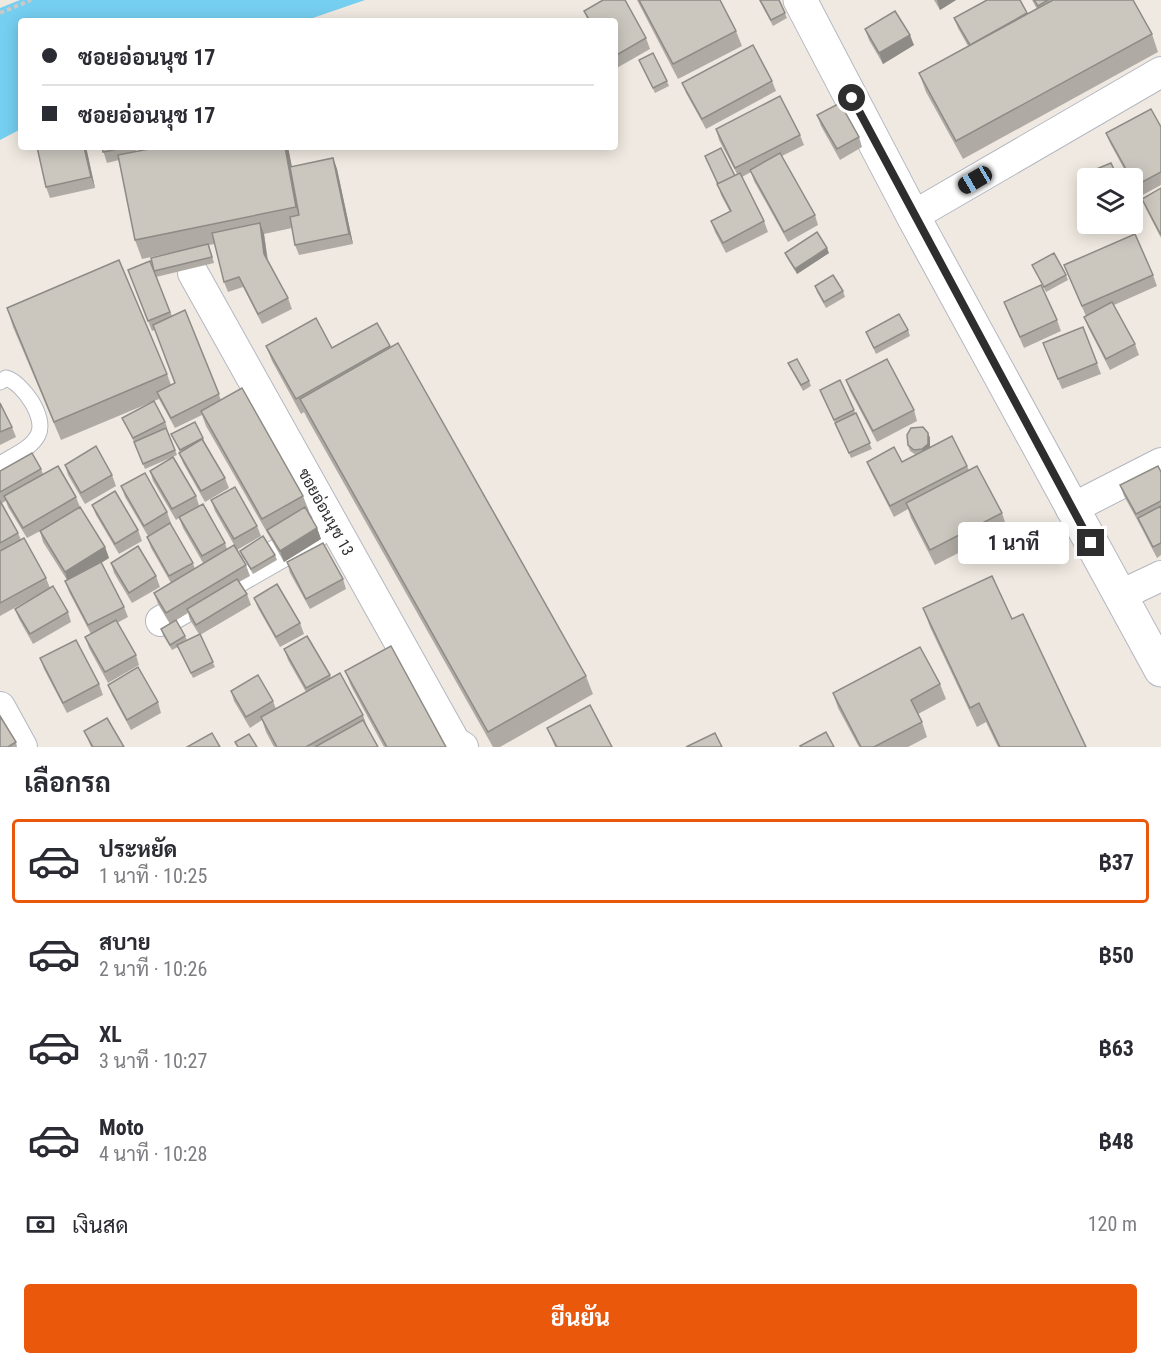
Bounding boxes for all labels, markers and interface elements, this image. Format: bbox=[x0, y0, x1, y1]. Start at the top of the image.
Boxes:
text: ซอยอ่อนนุช 17 bbox=[78, 45, 215, 70]
route start bbox=[838, 84, 865, 111]
text: ซอยอ่อนนุช 17 bbox=[78, 103, 215, 128]
car bbox=[955, 163, 995, 197]
map controls bbox=[1077, 168, 1143, 234]
button: layers bbox=[1077, 168, 1143, 234]
street label: ซอยอ่อนนุช 13 bbox=[292, 465, 359, 560]
callout: 1 นาที bbox=[959, 522, 1070, 564]
route end bbox=[1077, 529, 1104, 556]
text: 1 นาที bbox=[988, 531, 1039, 555]
text: เลือกรถ bbox=[24, 767, 111, 799]
icon: car bbox=[27, 834, 81, 888]
text: ประหยัด bbox=[99, 837, 177, 862]
text: ฿37 bbox=[1098, 850, 1134, 875]
text: 1 นาที · 10:25 bbox=[99, 864, 207, 888]
icon: car bbox=[27, 927, 81, 981]
text: สบาย bbox=[99, 930, 151, 955]
text: ฿50 bbox=[1098, 943, 1134, 968]
text: 2 นาที · 10:26 bbox=[99, 957, 207, 981]
icon: car bbox=[27, 1020, 81, 1074]
text: XL bbox=[99, 1022, 122, 1047]
text: ฿63 bbox=[1098, 1036, 1134, 1061]
text: 3 นาที · 10:27 bbox=[99, 1049, 207, 1073]
icon: car bbox=[27, 1113, 81, 1167]
text: Moto bbox=[99, 1115, 144, 1140]
text: ฿48 bbox=[1098, 1129, 1134, 1154]
text: 4 นาที · 10:28 bbox=[99, 1142, 207, 1166]
icon: cash bbox=[24, 1208, 57, 1241]
text: 120 m bbox=[1088, 1212, 1137, 1236]
text: เงินสด bbox=[72, 1213, 129, 1238]
button: ยืนยัน bbox=[24, 1284, 1137, 1353]

